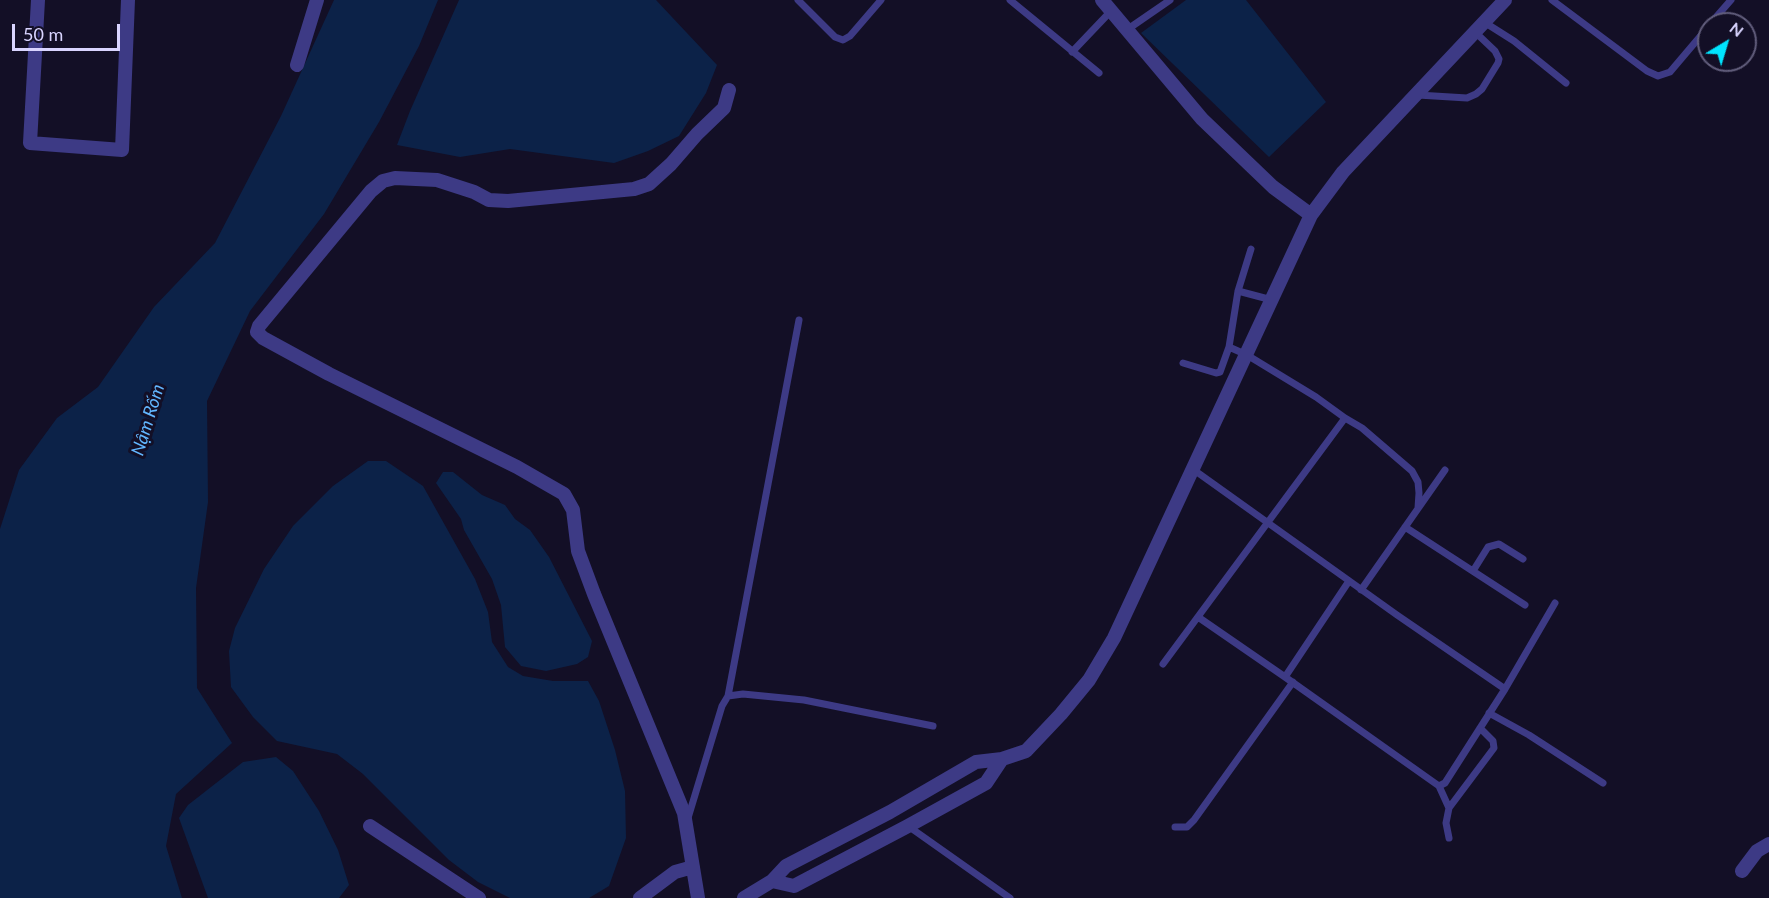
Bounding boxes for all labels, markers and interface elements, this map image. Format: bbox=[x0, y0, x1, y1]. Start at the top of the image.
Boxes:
scale bar bbox=[15, 12, 123, 50]
north arrow bbox=[1697, 12, 1757, 72]
text: N bbox=[1726, 18, 1748, 40]
text: 50 m bbox=[23, 23, 63, 45]
water label: Nậm Rốm bbox=[127, 382, 169, 458]

